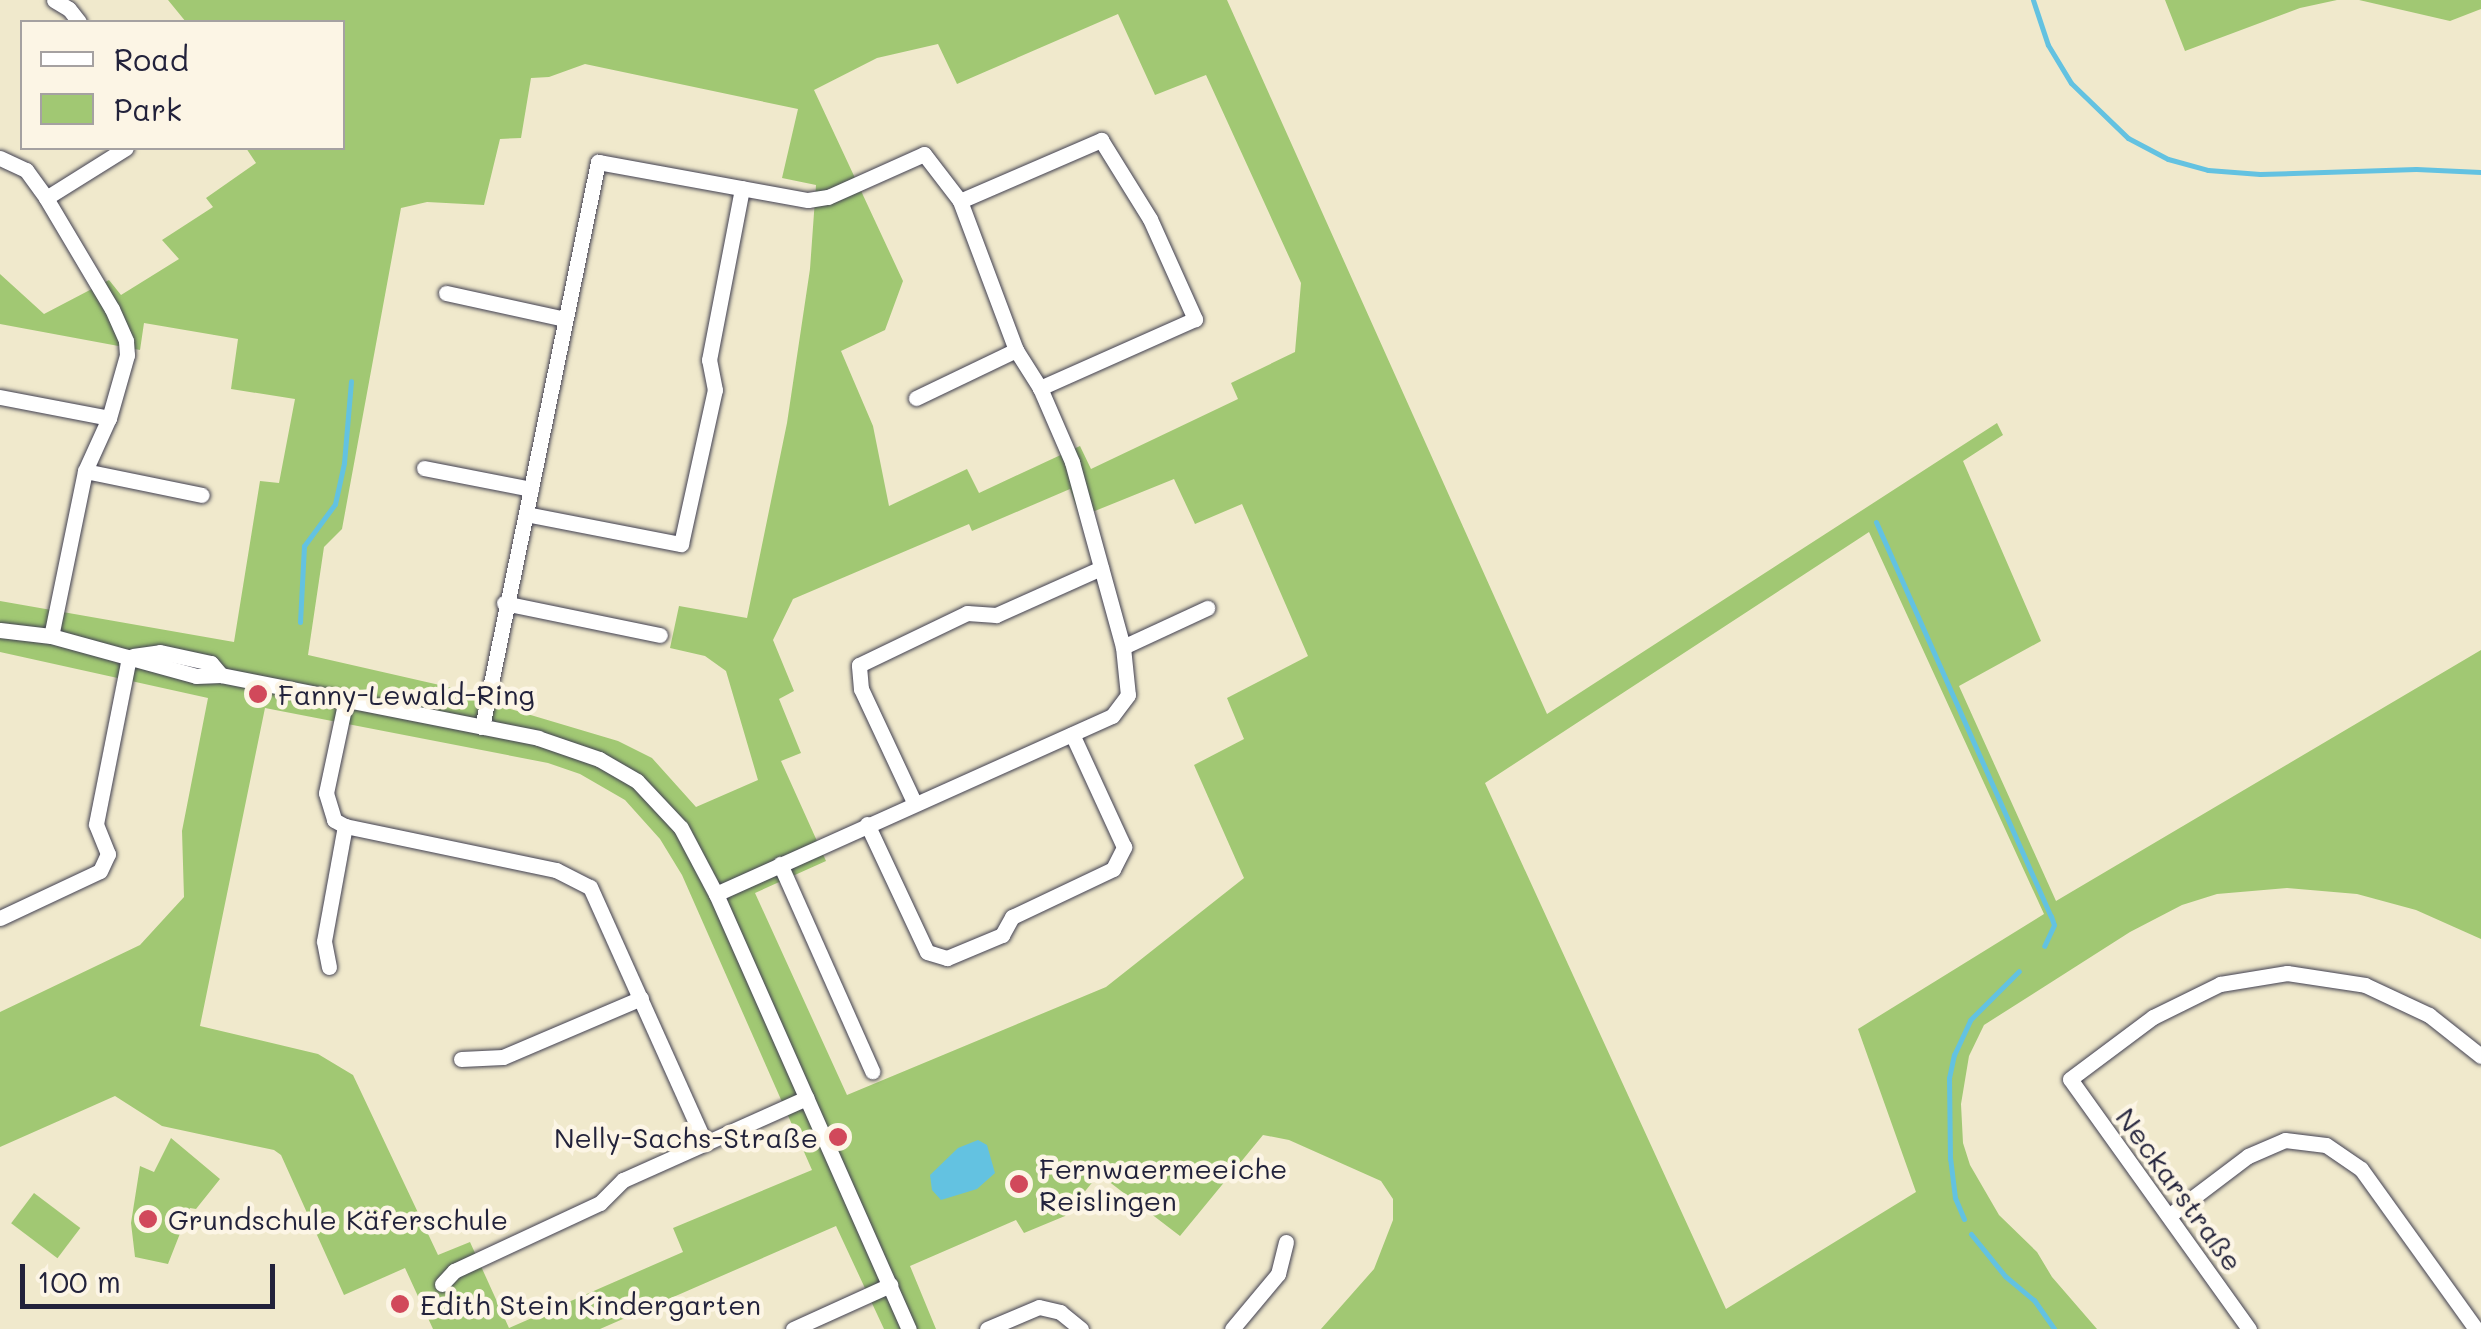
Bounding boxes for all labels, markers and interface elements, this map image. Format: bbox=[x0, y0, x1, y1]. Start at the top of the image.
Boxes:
legend bbox=[20, 20, 345, 150]
text: Road bbox=[114, 39, 189, 79]
text: Park bbox=[114, 89, 182, 129]
place label: Fanny-Lewald-Ring bbox=[278, 677, 535, 711]
marker: Fanny-Lewald-Ring bbox=[247, 683, 269, 705]
street label: Neckarstraße bbox=[2110, 1101, 2250, 1277]
place label: Nelly-Sachs-Straße bbox=[554, 1120, 818, 1154]
marker: Nelly-Sachs-Straße bbox=[827, 1126, 849, 1148]
place label: Fernwaermeeiche Reislingen bbox=[1039, 1151, 1287, 1217]
marker: Fernwaermeeiche Reislingen bbox=[1008, 1173, 1030, 1195]
place label: Grundschule Käferschule bbox=[168, 1202, 508, 1236]
marker: Grundschule Käferschule bbox=[137, 1208, 159, 1230]
scale bar bbox=[25, 1244, 280, 1306]
text: 100 m bbox=[37, 1261, 121, 1301]
place label: Edith Stein Kindergarten bbox=[420, 1287, 761, 1321]
marker: Edith Stein Kindergarten bbox=[389, 1293, 411, 1315]

